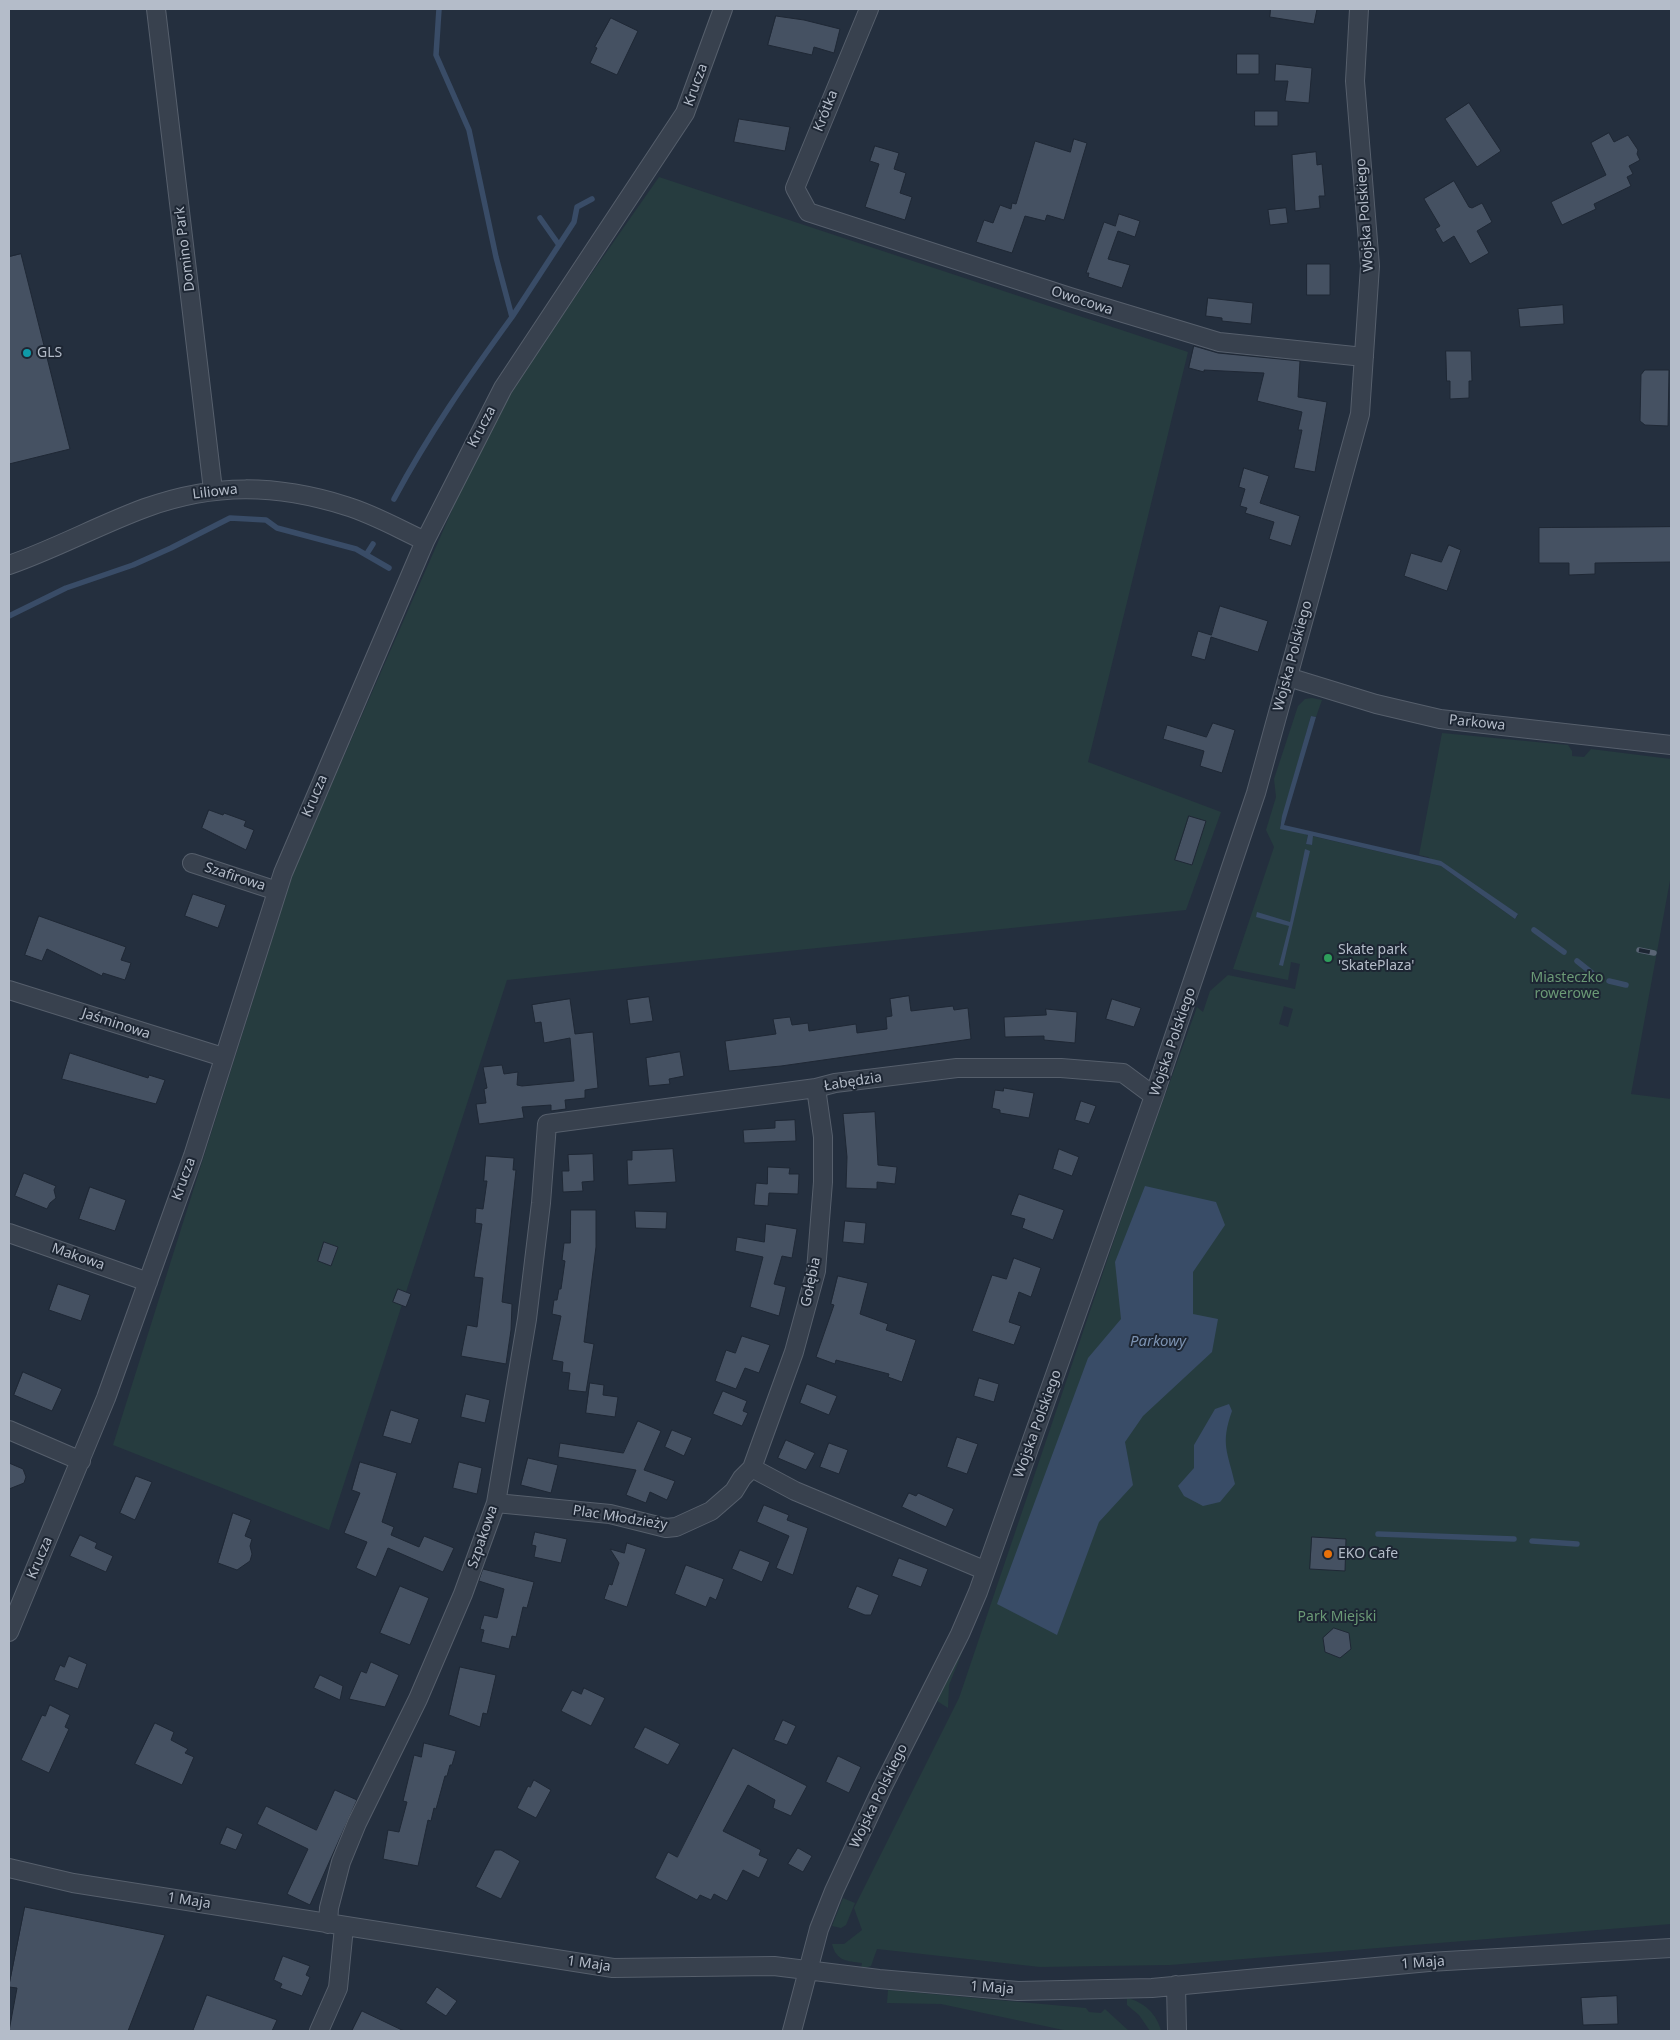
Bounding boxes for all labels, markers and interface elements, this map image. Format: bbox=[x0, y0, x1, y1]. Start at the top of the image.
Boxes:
street label: Krucza bbox=[681, 61, 711, 109]
street label: Krótka bbox=[810, 88, 842, 134]
street label: Wojska Polskiego bbox=[1353, 158, 1377, 272]
street label: Domino Park bbox=[171, 205, 199, 293]
street label: Owocowa bbox=[1049, 283, 1115, 319]
place label: GLS bbox=[37, 345, 62, 361]
marker: GLS bbox=[21, 347, 33, 359]
street label: Krucza bbox=[464, 404, 500, 450]
street label: Liliowa bbox=[192, 481, 238, 503]
street label: Wojska Polskiego bbox=[1270, 599, 1316, 713]
street label: Parkowa bbox=[1448, 712, 1506, 734]
street label: Krucza bbox=[299, 772, 331, 820]
street label: Szafirowa bbox=[202, 859, 268, 895]
place label: Skate park 'SkatePlaza' bbox=[1338, 942, 1414, 974]
marker: Skate park 'SkatePlaza' bbox=[1322, 952, 1334, 964]
park label: Miasteczko rowerowe bbox=[1530, 970, 1604, 1002]
street label: Wojska Polskiego bbox=[1147, 985, 1199, 1099]
street label: Jaśminowa bbox=[80, 1005, 152, 1043]
street label: Łabędzia bbox=[823, 1069, 883, 1095]
street label: Krucza bbox=[169, 1155, 199, 1203]
street label: Makowa bbox=[49, 1240, 107, 1274]
street label: Gołębia bbox=[798, 1256, 824, 1308]
water label: Parkowy bbox=[1130, 1333, 1186, 1351]
street label: Wojska Polskiego bbox=[1011, 1368, 1065, 1480]
street label: Plac Młodzieży bbox=[572, 1502, 668, 1534]
street label: Szpakowa bbox=[464, 1503, 502, 1571]
street label: Krucza bbox=[24, 1534, 56, 1582]
place label: EKO Cafe bbox=[1338, 1546, 1398, 1562]
marker: EKO Cafe bbox=[1322, 1548, 1334, 1560]
park label: Park Miejski bbox=[1298, 1609, 1376, 1625]
street label: Wojska Polskiego bbox=[847, 1741, 911, 1851]
street label: 1 Maja bbox=[166, 1889, 212, 1913]
street label: 1 Maja bbox=[566, 1953, 612, 1975]
street label: 1 Maja bbox=[1401, 1953, 1445, 1973]
street label: 1 Maja bbox=[970, 1978, 1014, 1998]

